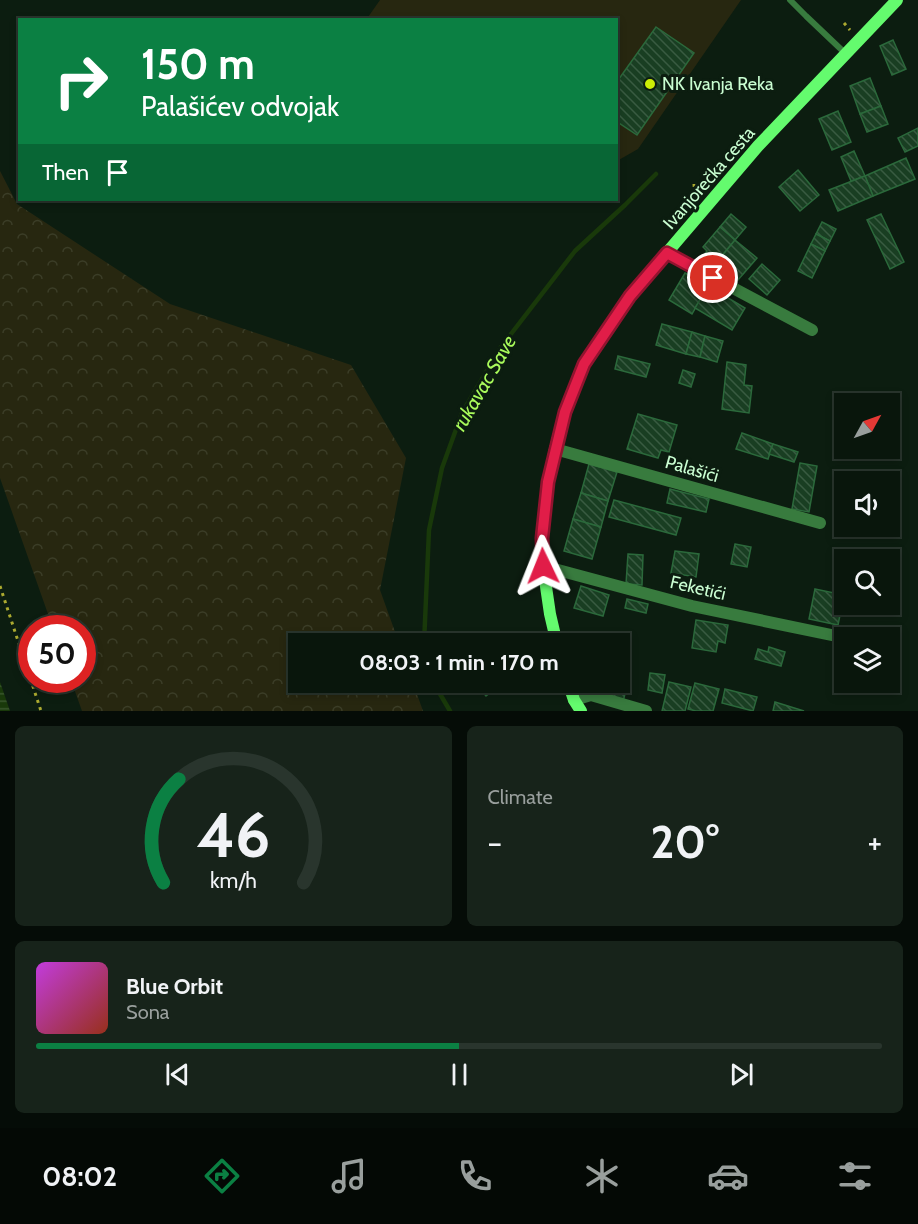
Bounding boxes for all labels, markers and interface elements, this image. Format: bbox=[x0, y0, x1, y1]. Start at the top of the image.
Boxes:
text: 150 m bbox=[141, 38, 255, 90]
icon: right bbox=[42, 42, 120, 120]
place label: NK Ivanja Reka bbox=[662, 73, 774, 95]
marker: NK Ivanja Reka bbox=[643, 77, 657, 91]
text: Palašićev odvojak bbox=[141, 90, 339, 123]
street label: Ivanjorečka cesta bbox=[659, 122, 760, 234]
icon: arrive bbox=[101, 156, 134, 189]
text: Then bbox=[42, 159, 89, 186]
pin bbox=[687, 252, 738, 303]
icon: arrive bbox=[696, 261, 729, 294]
water label: rukavac Save bbox=[447, 331, 521, 435]
north arrow bbox=[834, 393, 900, 459]
map controls bbox=[834, 393, 900, 693]
street label: Palašići bbox=[663, 451, 721, 487]
button: sound bbox=[834, 471, 900, 537]
position arrow bbox=[511, 534, 575, 598]
button: search bbox=[834, 549, 900, 615]
street label: Feketići bbox=[668, 571, 728, 605]
speed limit sign: 50 bbox=[18, 615, 96, 693]
button: layers bbox=[834, 627, 900, 693]
text: 08:03 · 1 min · 170 m bbox=[359, 649, 559, 676]
text: Climate bbox=[488, 785, 553, 809]
text: 46 bbox=[196, 797, 270, 873]
text: 20° bbox=[650, 815, 719, 869]
text: − bbox=[488, 822, 502, 862]
text: + bbox=[867, 822, 882, 862]
text: km/h bbox=[210, 867, 257, 893]
text: Blue Orbit bbox=[126, 973, 223, 1000]
text: Sona bbox=[126, 1000, 169, 1024]
icon: previous bbox=[161, 1058, 194, 1091]
icon: pause bbox=[443, 1058, 476, 1091]
icon: next bbox=[725, 1058, 758, 1091]
icon: directions bbox=[201, 1155, 243, 1197]
icon: music bbox=[328, 1155, 370, 1197]
icon: phone bbox=[454, 1155, 496, 1197]
icon: climate bbox=[581, 1155, 623, 1197]
icon: car bbox=[707, 1155, 749, 1197]
icon: filters bbox=[834, 1155, 876, 1197]
text: 08:02 bbox=[42, 1160, 117, 1193]

